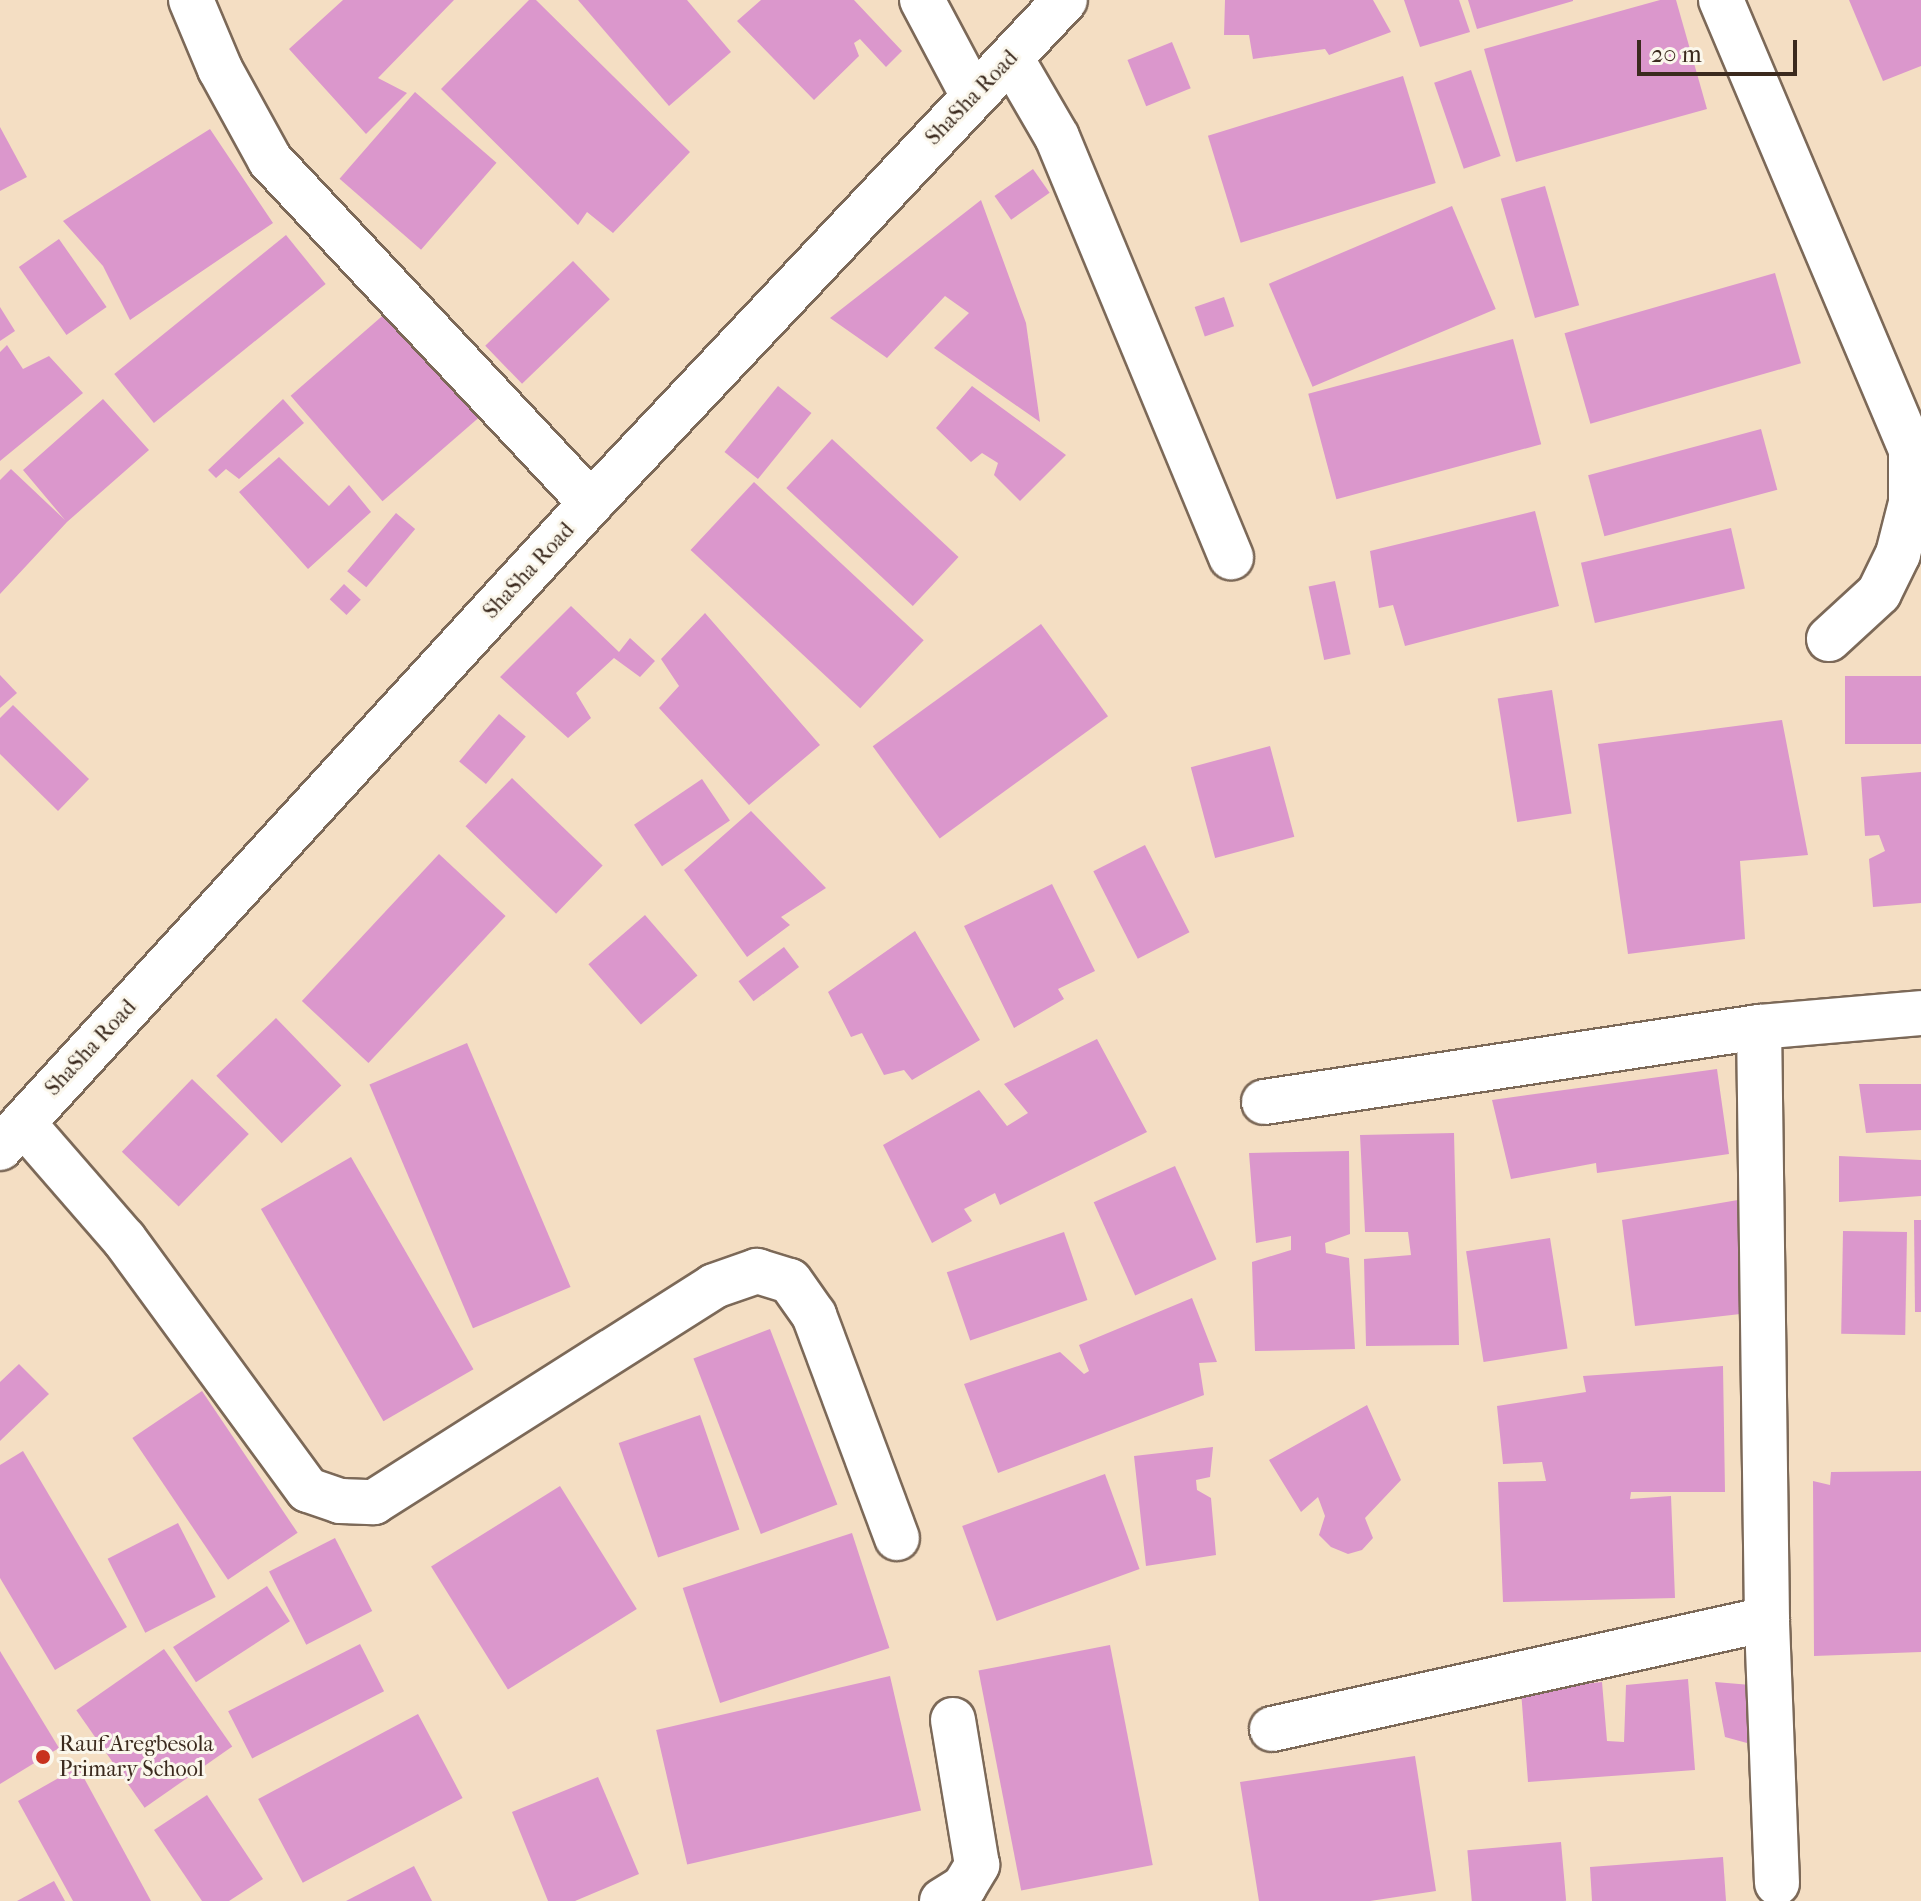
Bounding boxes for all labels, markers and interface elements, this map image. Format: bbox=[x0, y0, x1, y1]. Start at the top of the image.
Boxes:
scale bar bbox=[1641, 24, 1801, 74]
text: 20 m bbox=[1651, 40, 1702, 68]
street label: ShaSha Road bbox=[920, 45, 1024, 151]
street label: ShaSha Road bbox=[478, 518, 580, 624]
street label: ShaSha Road bbox=[40, 995, 142, 1101]
place label: Rauf Aregbesola Primary School bbox=[59, 1731, 214, 1782]
marker: Rauf Aregbesola Primary School bbox=[34, 1748, 52, 1766]

